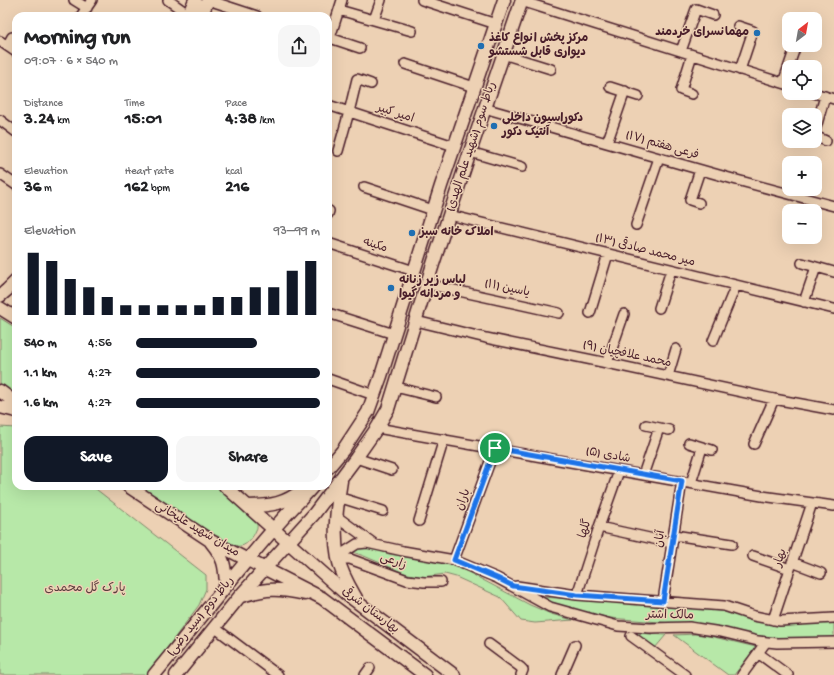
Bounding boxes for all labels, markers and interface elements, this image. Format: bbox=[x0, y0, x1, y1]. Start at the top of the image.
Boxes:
north arrow bbox=[782, 12, 822, 52]
map controls bbox=[782, 12, 822, 244]
button: share bbox=[278, 25, 320, 67]
text: Morning run bbox=[24, 26, 130, 52]
place label: مهمانسرای خردمند bbox=[655, 26, 749, 40]
marker: مهمانسرای خردمند bbox=[752, 28, 762, 38]
place label: مرکز پخش انواع کاغذ دیواری قابل شستشو bbox=[488, 32, 588, 60]
marker: مرکز پخش انواع کاغذ دیواری قابل شستشو bbox=[476, 41, 486, 51]
text: 09:07 · 6 × 540 m bbox=[24, 54, 118, 69]
button: locate bbox=[782, 60, 822, 100]
street label: رباط سوم (شهید علم الهدی) bbox=[444, 80, 500, 214]
text: Distance bbox=[24, 98, 63, 110]
text: Time bbox=[125, 98, 145, 110]
text: Pace bbox=[225, 98, 247, 110]
street label: امیر کبیر bbox=[373, 101, 416, 127]
button: layers bbox=[782, 108, 822, 148]
text: 3.24 bbox=[24, 110, 55, 130]
text: 15:01 bbox=[125, 110, 162, 130]
text: 4:38 bbox=[225, 110, 257, 130]
place label: دکوراسیون داخلی آنتیک دکور bbox=[501, 112, 584, 140]
text: km bbox=[55, 115, 70, 127]
text: /km bbox=[257, 115, 275, 127]
marker: دکوراسیون داخلی آنتیک دکور bbox=[489, 121, 499, 131]
street label: فرعی هفتم (۱۷) bbox=[624, 129, 700, 163]
button: + bbox=[782, 156, 822, 196]
text: Elevation bbox=[24, 166, 68, 178]
text: Heart rate bbox=[125, 166, 174, 178]
text: kcal bbox=[225, 166, 243, 178]
text: 36 bbox=[24, 178, 41, 198]
text: 162 bbox=[125, 178, 148, 198]
text: 216 bbox=[225, 178, 249, 198]
text: m bbox=[41, 183, 52, 195]
text: bpm bbox=[148, 183, 170, 195]
button: − bbox=[782, 204, 822, 244]
text: Elevation bbox=[24, 224, 76, 239]
text: 93–99 m bbox=[273, 224, 320, 239]
place label: املاک خانه سبز bbox=[419, 226, 494, 240]
marker: املاک خانه سبز bbox=[407, 228, 417, 238]
street label: میر محمد صادقی (۱۳) bbox=[593, 230, 697, 270]
street label: مکینه bbox=[361, 235, 389, 257]
place label: لباس زیر زنانه و مردانه گیوا bbox=[399, 274, 466, 302]
street label: یاسین (۱۱) bbox=[483, 277, 531, 301]
marker: لباس زیر زنانه و مردانه گیوا bbox=[386, 283, 396, 293]
text: 540 m bbox=[24, 336, 57, 351]
text: 4:56 bbox=[88, 336, 112, 351]
street label: محمد علافچیان (۹) bbox=[581, 339, 673, 371]
text: 1.1 km bbox=[24, 366, 57, 381]
text: 4:27 bbox=[88, 366, 111, 381]
text: 1.6 km bbox=[24, 396, 58, 411]
text: 4:27 bbox=[88, 396, 111, 411]
pin bbox=[478, 431, 512, 465]
button: Save bbox=[24, 436, 168, 482]
button: Share bbox=[176, 436, 320, 482]
icon: arrive bbox=[484, 437, 506, 459]
street label: شادی (۵) bbox=[584, 445, 632, 467]
street label: باران bbox=[454, 487, 474, 513]
street label: میدان شهید علیخانی bbox=[152, 498, 242, 561]
street label: گلها bbox=[574, 517, 596, 540]
street label: آبان bbox=[652, 528, 669, 549]
street label: بهار bbox=[771, 547, 790, 570]
street label: زارعی bbox=[378, 551, 408, 573]
street label: رباط دوم (سید رضی) bbox=[165, 574, 237, 660]
park label: پارک گل محمدی bbox=[45, 580, 125, 596]
street label: بهارستان شرقی bbox=[338, 583, 403, 637]
street label: مالک اشتر bbox=[645, 609, 694, 623]

